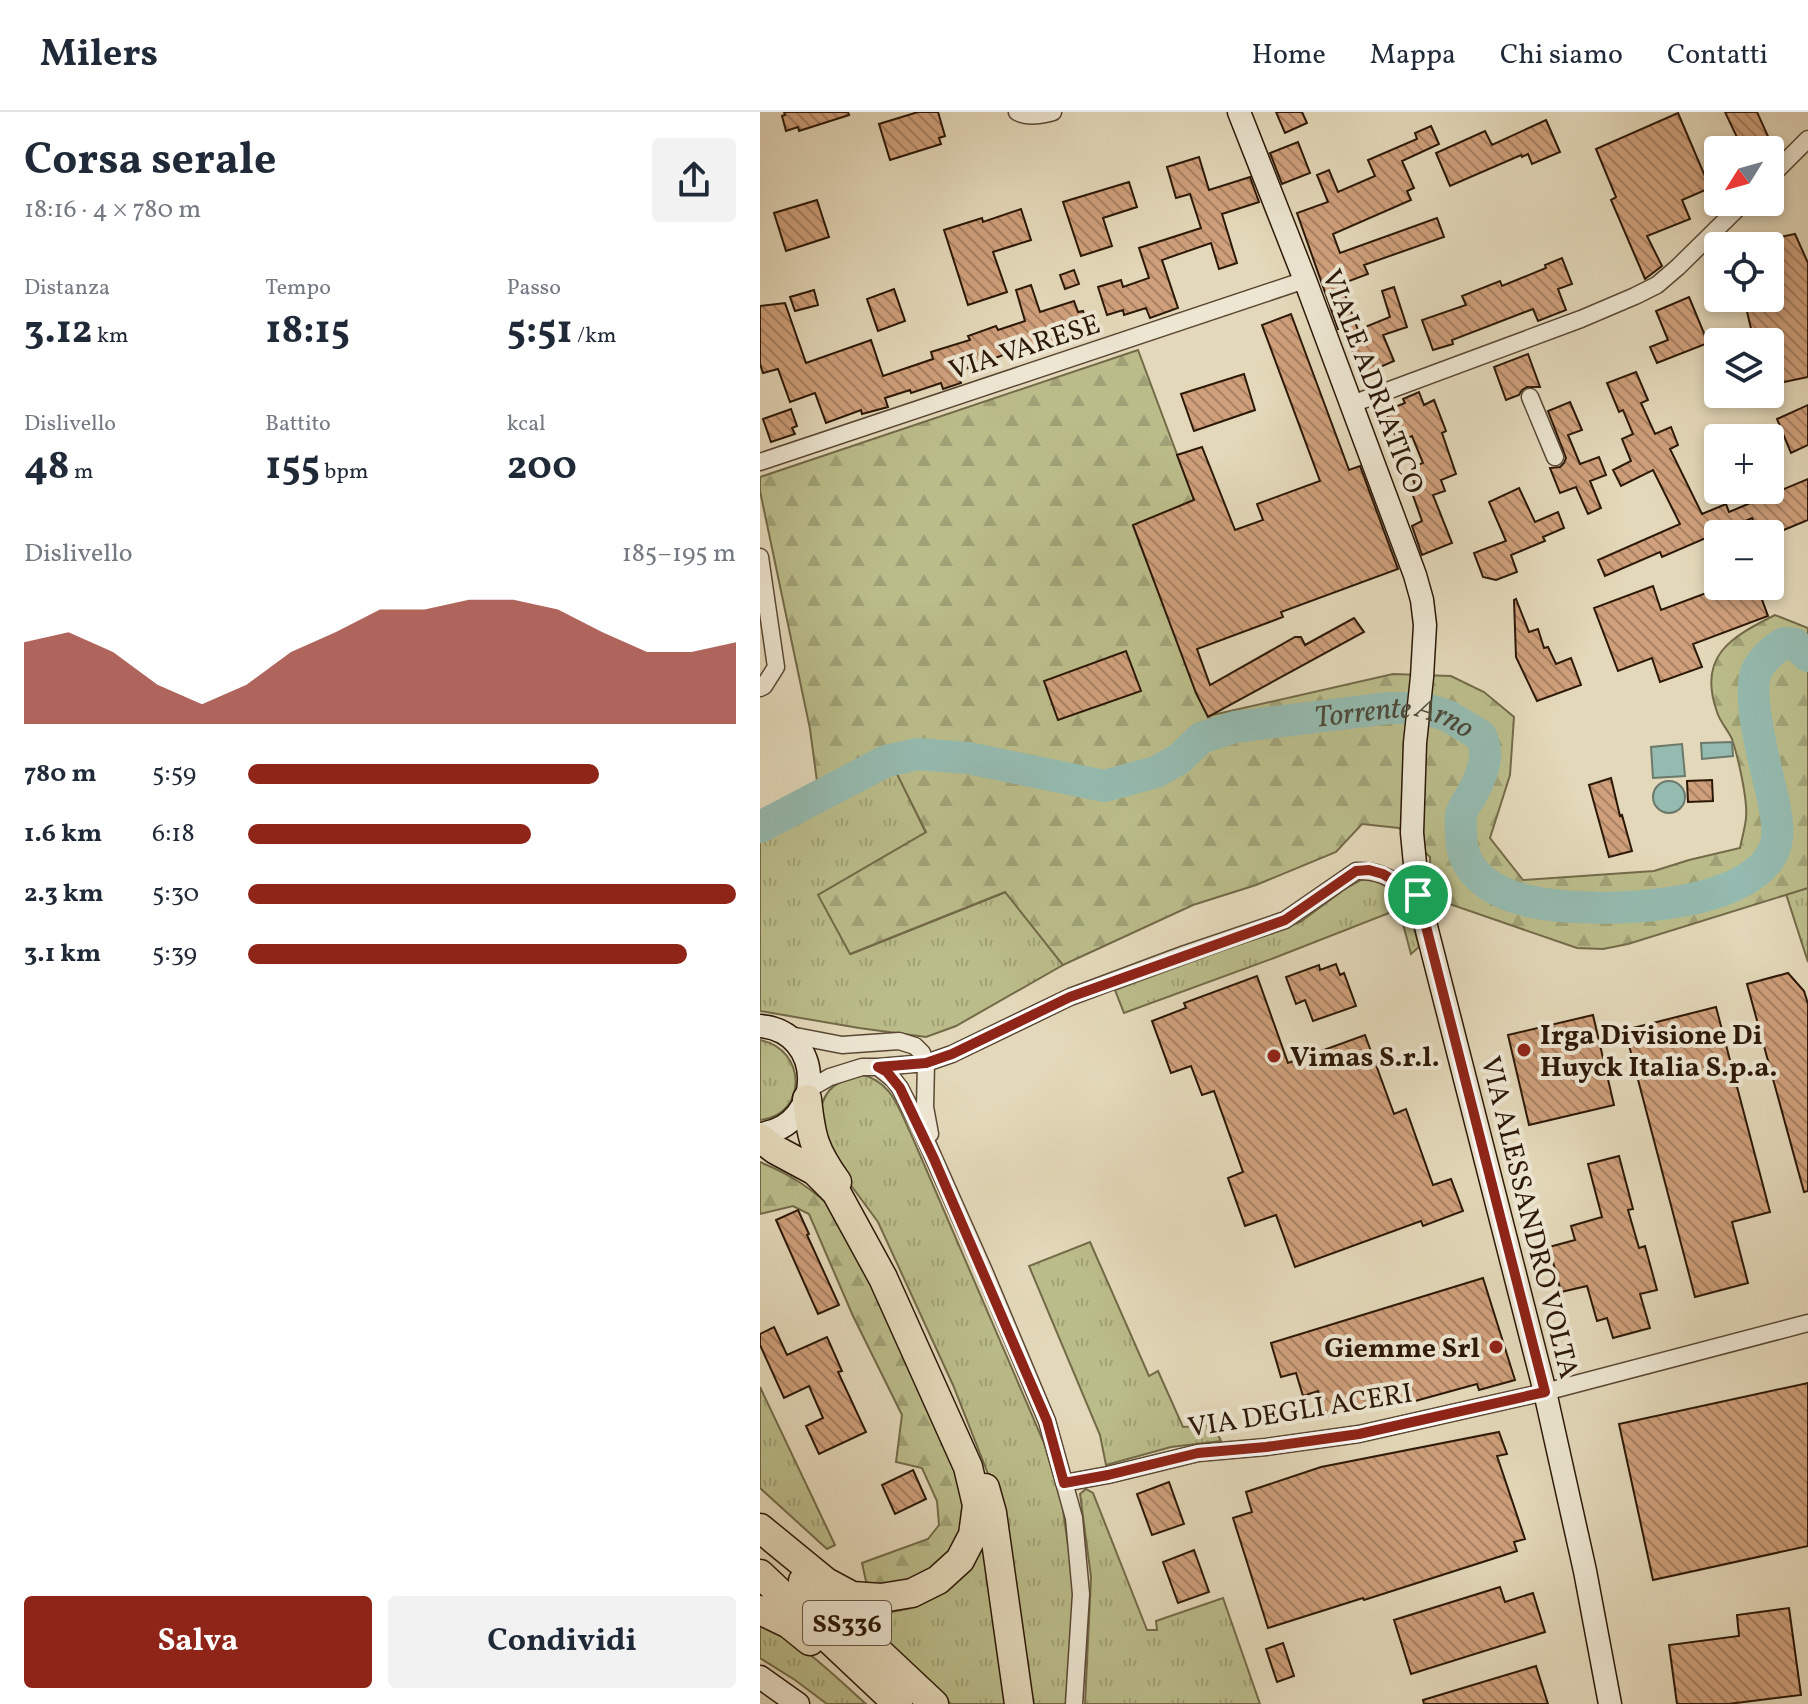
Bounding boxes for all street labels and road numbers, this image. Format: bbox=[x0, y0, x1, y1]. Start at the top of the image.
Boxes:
street label: VIALE ADRIATICO bbox=[1311, 264, 1432, 500]
street label: VIA VARESE bbox=[944, 306, 1105, 391]
street label: VIA ALESSANDRO VOLTA bbox=[1470, 1052, 1588, 1383]
street label: VIA DEGLI ACERI bbox=[1185, 1374, 1415, 1448]
road number: SS336 bbox=[803, 1601, 891, 1645]

